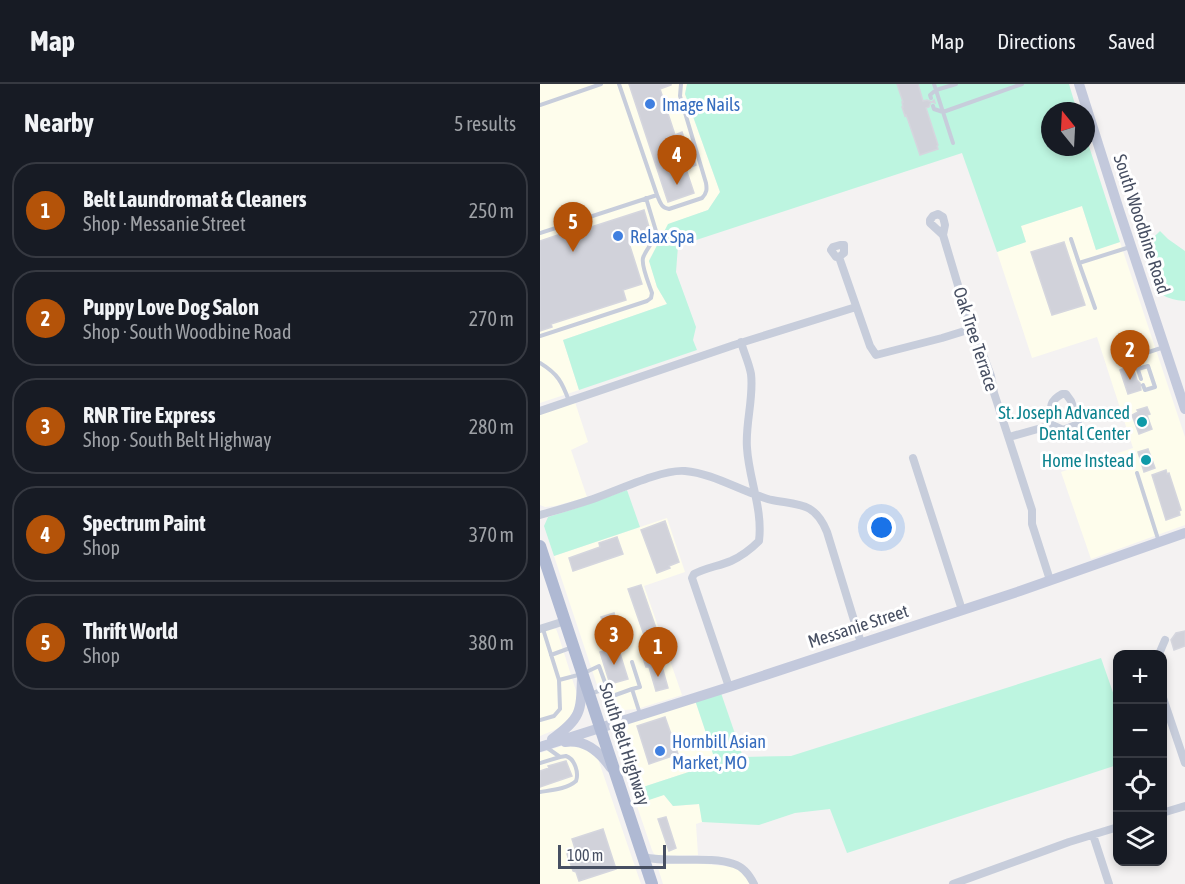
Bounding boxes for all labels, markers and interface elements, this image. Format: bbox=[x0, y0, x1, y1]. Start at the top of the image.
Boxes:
text: Map bbox=[30, 25, 75, 57]
text: Map bbox=[930, 29, 964, 53]
text: Directions bbox=[997, 29, 1076, 53]
text: Saved bbox=[1109, 29, 1155, 53]
place label: Image Nails bbox=[662, 94, 740, 115]
marker: Image Nails bbox=[643, 97, 657, 111]
north arrow bbox=[1041, 102, 1095, 156]
text: Nearby bbox=[24, 108, 94, 138]
text: 5 results bbox=[454, 112, 516, 135]
pin: 4 bbox=[658, 135, 696, 185]
street label: South Woodbine Road bbox=[1110, 152, 1174, 296]
text: Belt Laundromat & Cleaners bbox=[83, 186, 306, 212]
text: 1 bbox=[41, 199, 50, 222]
text: 250 m bbox=[469, 199, 514, 222]
pin: 5 bbox=[554, 202, 592, 252]
text: Shop · Messanie Street bbox=[83, 212, 246, 235]
place label: Relax Spa bbox=[630, 226, 695, 247]
marker: Relax Spa bbox=[611, 229, 625, 243]
street label: Oak Tree Terrace bbox=[949, 284, 1003, 394]
text: Puppy Love Dog Salon bbox=[83, 294, 259, 320]
text: 2 bbox=[41, 307, 50, 330]
text: 270 m bbox=[469, 307, 514, 330]
text: Shop · South Woodbine Road bbox=[83, 320, 291, 343]
pin: 2 bbox=[1110, 330, 1150, 380]
text: RNR Tire Express bbox=[83, 402, 215, 428]
place label: St. Joseph Advanced Dental Center bbox=[998, 402, 1131, 444]
text: 3 bbox=[41, 415, 50, 438]
text: 280 m bbox=[469, 415, 514, 438]
marker: St. Joseph Advanced Dental Center bbox=[1135, 415, 1149, 429]
text: Shop · South Belt Highway bbox=[83, 428, 272, 451]
place label: Home Instead bbox=[1042, 450, 1134, 471]
marker: Home Instead bbox=[1139, 453, 1153, 467]
text: Spectrum Paint bbox=[83, 510, 206, 536]
your location bbox=[867, 513, 896, 542]
text: 4 bbox=[41, 523, 50, 546]
text: 370 m bbox=[469, 523, 514, 546]
text: Shop bbox=[83, 536, 120, 559]
street label: Messanie Street bbox=[805, 600, 911, 652]
pin: 3 bbox=[594, 616, 634, 665]
text: Thrift World bbox=[83, 618, 178, 644]
pin: 1 bbox=[638, 628, 678, 677]
text: 5 bbox=[41, 631, 50, 654]
text: 380 m bbox=[469, 631, 514, 654]
text: Shop bbox=[83, 644, 120, 667]
map controls bbox=[1113, 650, 1167, 866]
button: + bbox=[1113, 650, 1167, 704]
street label: South Belt Highway bbox=[595, 680, 655, 808]
button: − bbox=[1113, 704, 1167, 758]
place label: Hornbill Asian Market, MO bbox=[672, 731, 766, 773]
marker: Hornbill Asian Market, MO bbox=[653, 744, 667, 758]
button: locate bbox=[1113, 758, 1167, 812]
button: layers bbox=[1113, 812, 1167, 866]
scale bar bbox=[558, 842, 666, 870]
text: 100 m bbox=[567, 846, 603, 864]

